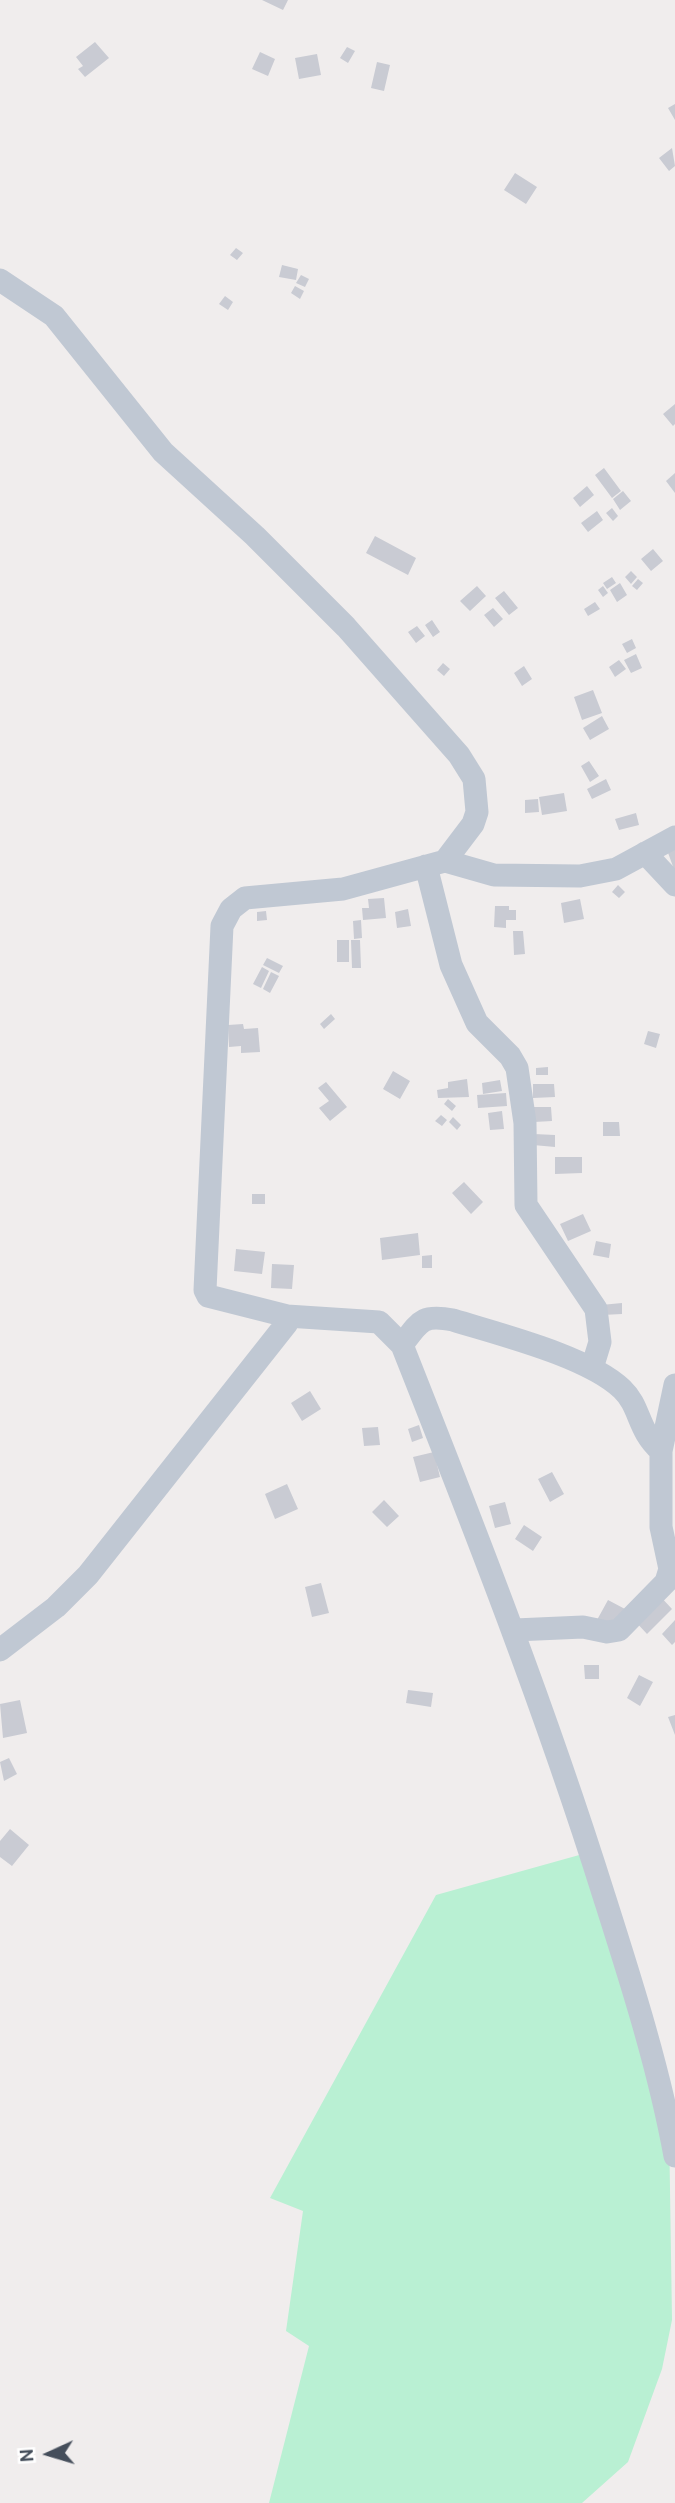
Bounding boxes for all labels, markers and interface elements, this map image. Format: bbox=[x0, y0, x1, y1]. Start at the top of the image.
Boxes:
north arrow bbox=[14, 2419, 84, 2489]
text: N bbox=[16, 2448, 40, 2463]

